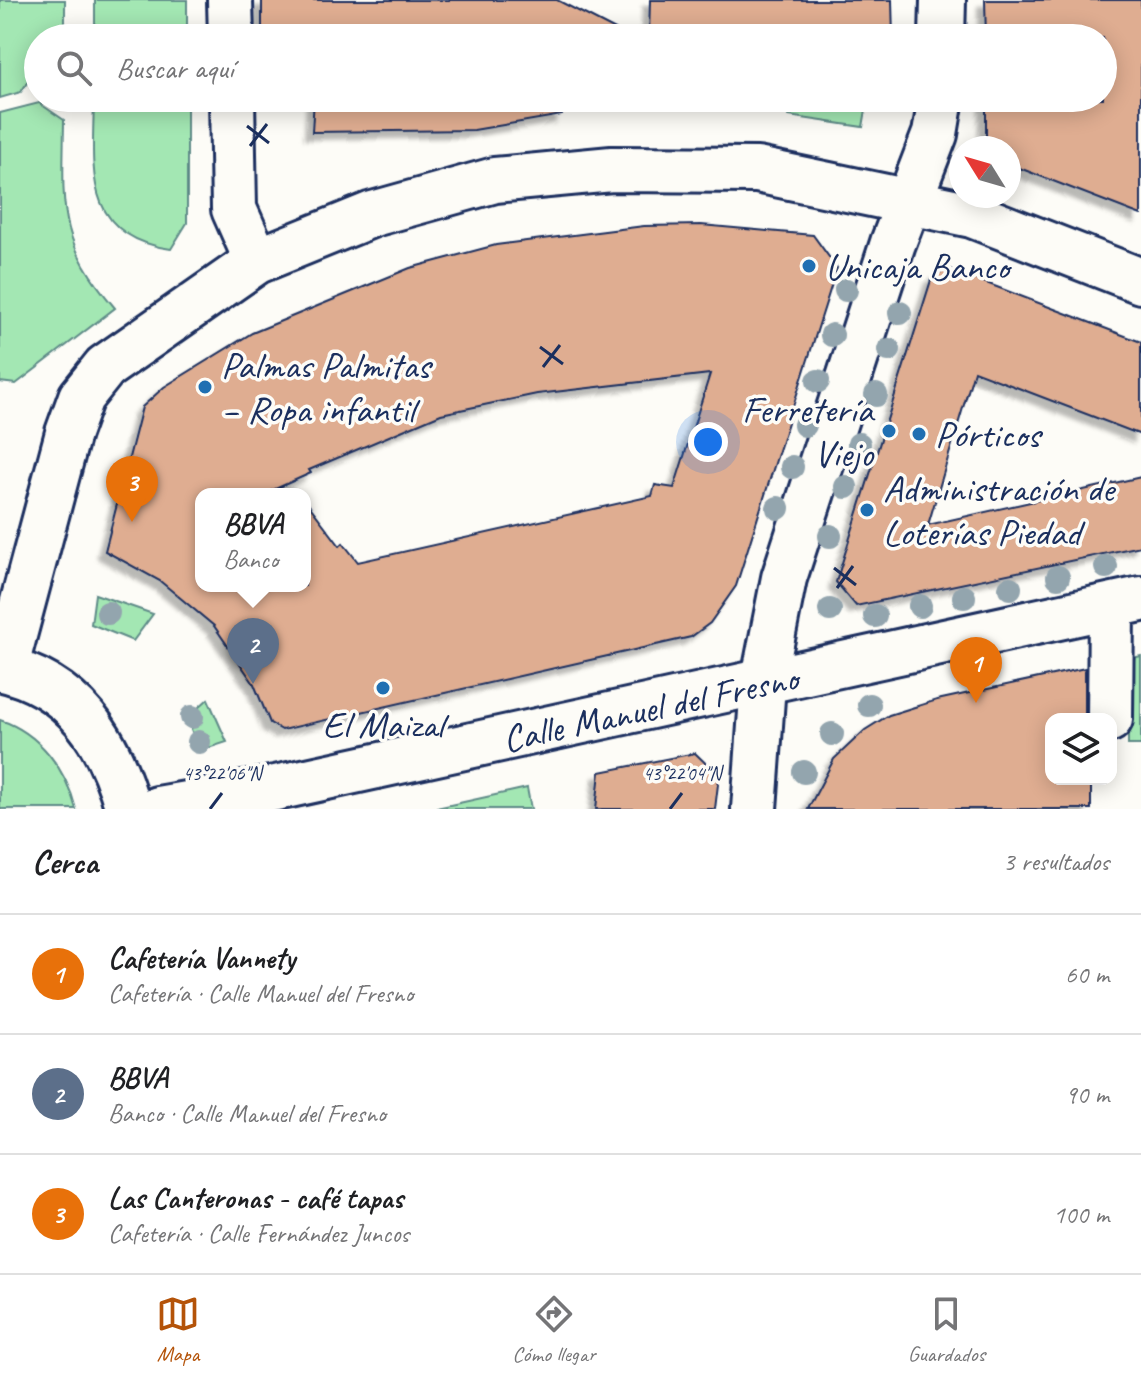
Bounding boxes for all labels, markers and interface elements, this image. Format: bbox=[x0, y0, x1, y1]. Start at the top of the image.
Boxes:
search box bbox=[24, 24, 1117, 112]
icon: search bbox=[52, 46, 96, 90]
text: Buscar aquí bbox=[116, 49, 234, 87]
north arrow bbox=[949, 136, 1021, 208]
place label: Unicaja Banco bbox=[825, 243, 1012, 290]
marker: Unicaja Banco bbox=[800, 257, 818, 275]
place label: Palmas Palmitas – Ropa infantil bbox=[221, 342, 434, 433]
marker: Palmas Palmitas – Ropa infantil bbox=[196, 378, 214, 396]
place label: Ferretería Viejo bbox=[742, 386, 875, 477]
place label: Pórticos bbox=[935, 411, 1044, 458]
your location bbox=[688, 422, 728, 462]
marker: Ferretería Viejo bbox=[880, 422, 898, 440]
marker: Pórticos bbox=[910, 425, 928, 443]
pin: 3 bbox=[106, 456, 158, 522]
place label: Administración de Loterías Piedad bbox=[883, 465, 1117, 556]
popup bbox=[195, 488, 311, 592]
marker: Administración de Loterías Piedad bbox=[858, 501, 876, 519]
text: BBVA bbox=[223, 505, 283, 543]
text: Banco bbox=[223, 543, 278, 576]
pin: 2 bbox=[227, 618, 279, 684]
pin: 1 bbox=[950, 637, 1002, 703]
street label: Calle Manuel del Fresno bbox=[498, 654, 805, 763]
marker: El Maizal bbox=[374, 679, 392, 697]
place label: El Maizal bbox=[323, 701, 450, 748]
map controls bbox=[1045, 713, 1117, 785]
button: layers bbox=[1045, 713, 1117, 785]
text: 43°22'06"N bbox=[183, 761, 264, 786]
text: 43°22'04"N bbox=[643, 761, 724, 786]
text: Cerca bbox=[32, 840, 98, 883]
text: 3 resultados bbox=[1003, 845, 1109, 878]
text: Cafetería Vannety bbox=[108, 939, 295, 977]
text: 1 bbox=[52, 958, 64, 991]
text: 60 m bbox=[1065, 958, 1109, 991]
text: Cafetería · Calle Manuel del Fresno bbox=[108, 977, 413, 1010]
text: BBVA bbox=[108, 1059, 168, 1097]
text: 2 bbox=[52, 1078, 64, 1111]
text: 90 m bbox=[1065, 1078, 1109, 1111]
text: Banco · Calle Manuel del Fresno bbox=[108, 1097, 386, 1130]
text: Las Canteronas - café tapas bbox=[108, 1179, 403, 1217]
text: 3 bbox=[52, 1198, 64, 1231]
text: 100 m bbox=[1053, 1198, 1109, 1231]
text: Cafetería · Calle Fernández Juncos bbox=[108, 1217, 409, 1250]
tab: Mapa bbox=[156, 1292, 200, 1368]
tab: Cómo llegar bbox=[512, 1292, 596, 1368]
tab: Guardados bbox=[908, 1292, 985, 1368]

